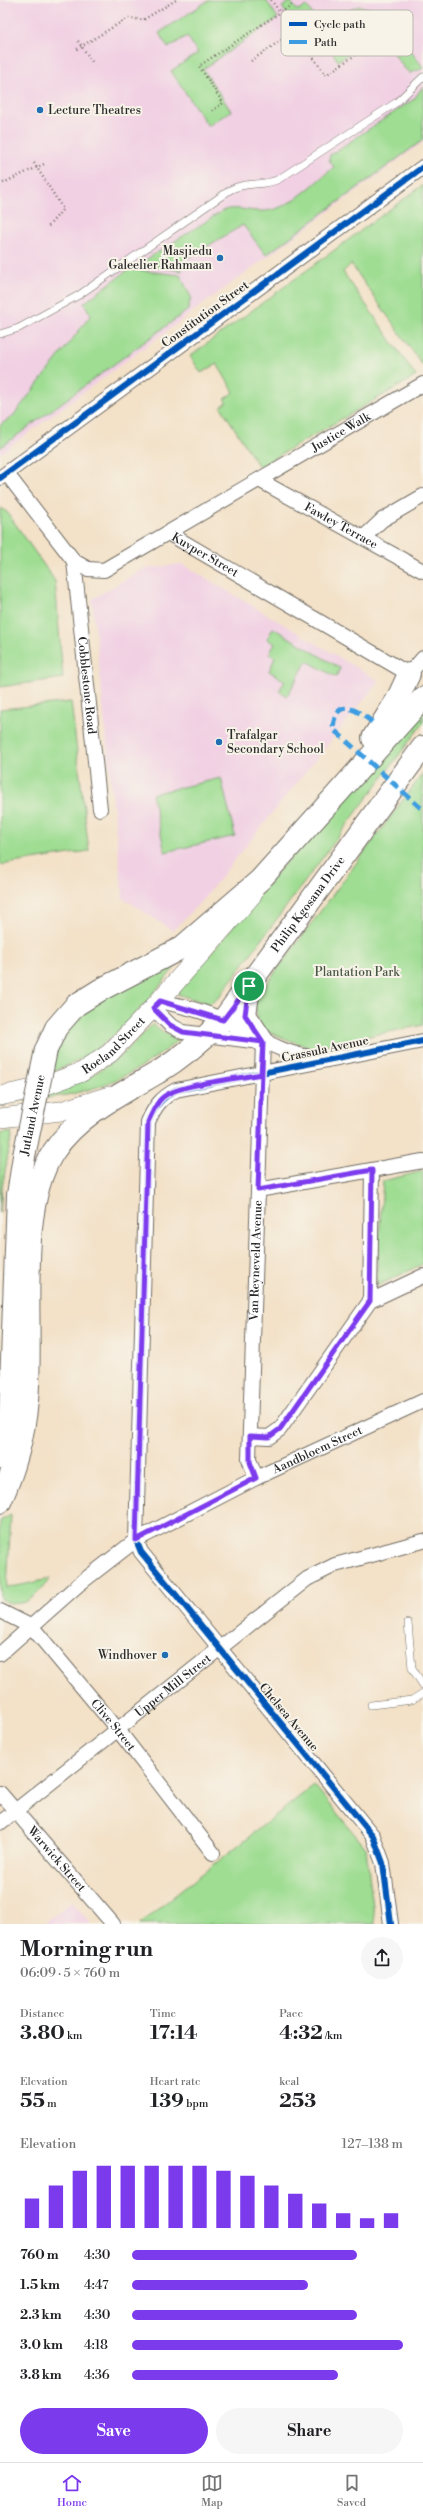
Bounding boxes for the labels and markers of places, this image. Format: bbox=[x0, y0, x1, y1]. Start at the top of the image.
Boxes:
place label: Lecture Theatres bbox=[48, 103, 141, 118]
marker: Lecture Theatres bbox=[35, 105, 45, 115]
place label: Masjiedu Galeelier Rahmaan bbox=[109, 244, 212, 273]
marker: Masjiedu Galeelier Rahmaan bbox=[215, 253, 225, 263]
place label: Trafalgar Secondary School bbox=[227, 728, 324, 757]
marker: Trafalgar Secondary School bbox=[214, 737, 224, 747]
pin bbox=[232, 969, 266, 1003]
place label: Windhover bbox=[97, 1648, 157, 1663]
marker: Windhover bbox=[160, 1650, 170, 1660]

